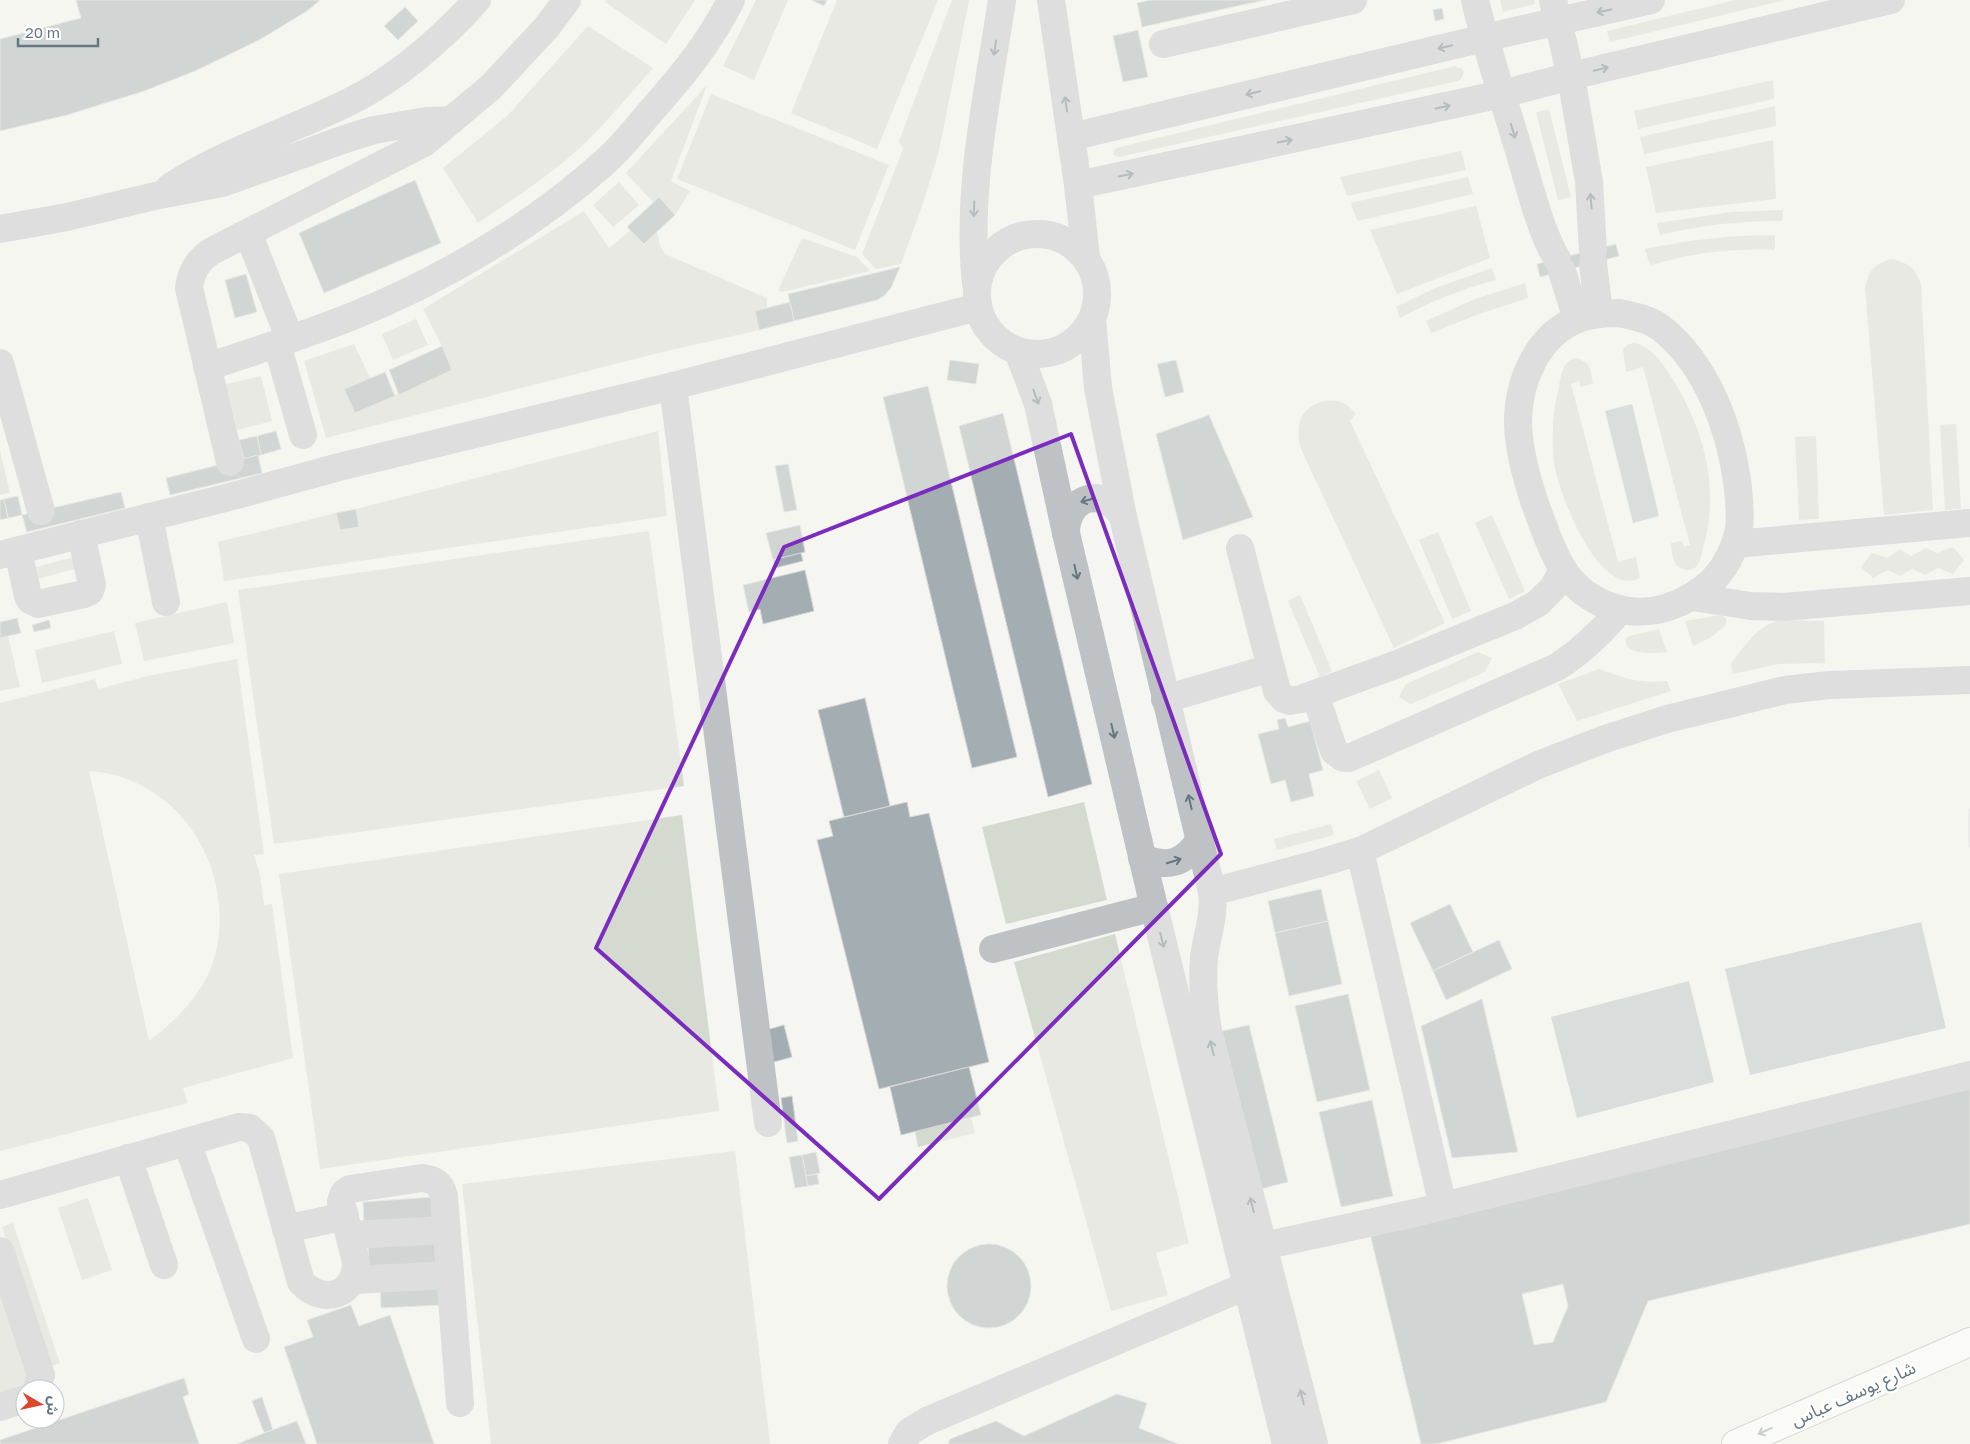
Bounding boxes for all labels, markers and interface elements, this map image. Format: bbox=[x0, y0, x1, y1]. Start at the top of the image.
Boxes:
one-way arrow bbox=[1596, 6, 1612, 16]
scale bar bbox=[18, 15, 98, 47]
text: 20 m bbox=[25, 23, 60, 41]
one-way arrow bbox=[989, 40, 999, 56]
one-way arrow bbox=[1438, 43, 1454, 52]
one-way arrow bbox=[1593, 64, 1609, 73]
one-way arrow bbox=[1246, 89, 1262, 98]
one-way arrow bbox=[1061, 97, 1071, 113]
one-way arrow bbox=[1435, 102, 1451, 111]
one-way arrow bbox=[1509, 122, 1519, 138]
one-way arrow bbox=[1276, 136, 1292, 145]
one-way arrow bbox=[1117, 170, 1133, 179]
one-way arrow bbox=[1586, 193, 1596, 209]
one-way arrow bbox=[969, 201, 978, 217]
one-way arrow bbox=[1032, 389, 1041, 404]
one-way arrow bbox=[1080, 496, 1096, 506]
one-way arrow bbox=[1072, 564, 1081, 580]
one-way arrow bbox=[1109, 722, 1118, 738]
one-way arrow bbox=[1185, 795, 1194, 811]
one-way arrow bbox=[1166, 856, 1182, 866]
one-way arrow bbox=[1158, 931, 1167, 947]
one-way arrow bbox=[1207, 1041, 1216, 1057]
one-way arrow bbox=[1247, 1198, 1257, 1214]
street label: شارع يوسف عباس bbox=[1787, 1356, 1920, 1434]
north arrow bbox=[15, 1379, 65, 1429]
one-way arrow bbox=[1296, 1389, 1306, 1405]
text: ش bbox=[43, 1395, 63, 1417]
one-way arrow bbox=[1758, 1427, 1773, 1437]

